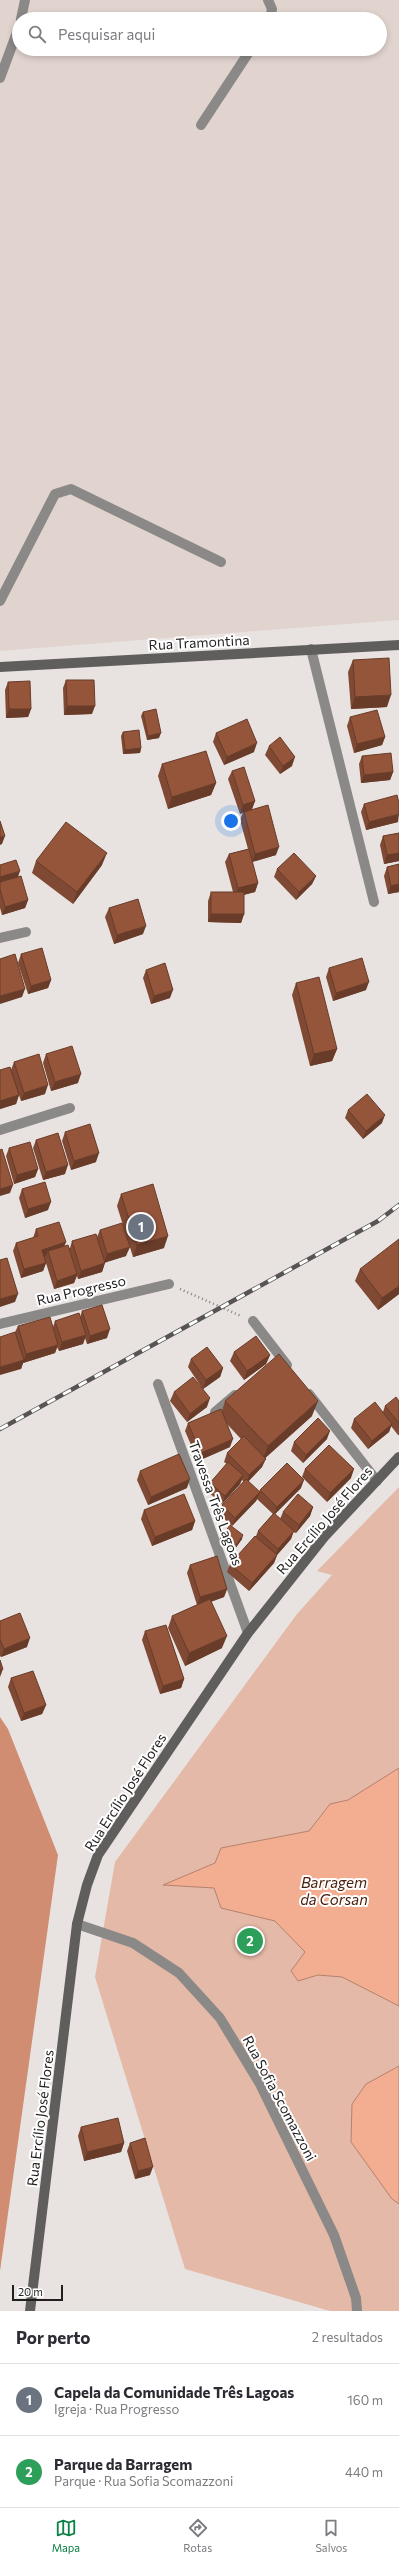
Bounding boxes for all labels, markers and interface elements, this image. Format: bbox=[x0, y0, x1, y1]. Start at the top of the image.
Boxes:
search box bbox=[12, 12, 387, 56]
icon: search bbox=[26, 23, 48, 45]
text: Pesquisar aqui bbox=[58, 25, 155, 43]
street label: Rua Tramontina bbox=[148, 631, 250, 653]
your location bbox=[221, 811, 241, 831]
pin: 1 bbox=[128, 1212, 154, 1242]
street label: Rua Progresso bbox=[35, 1271, 127, 1309]
street label: Travessa Três Lagoas bbox=[185, 1438, 247, 1568]
street label: Rua Ercílio José Flores bbox=[273, 1463, 375, 1577]
street label: Rua Ercílio José Flores bbox=[80, 1730, 170, 1854]
water label: Barragem da Corsan bbox=[300, 1873, 368, 1908]
pin: 2 bbox=[237, 1926, 263, 1956]
street label: Rua Sofia Scomazzoni bbox=[240, 2032, 320, 2164]
street label: Rua Ercílio José Flores bbox=[23, 2049, 57, 2187]
scale bar bbox=[12, 2283, 63, 2302]
text: 20 m bbox=[18, 2285, 43, 2298]
text: Por perto bbox=[16, 2327, 91, 2348]
text: 2 resultados bbox=[312, 2329, 383, 2345]
text: Capela da Comunidade Três Lagoas bbox=[54, 2383, 294, 2401]
text: 1 bbox=[26, 2392, 32, 2408]
text: 160 m bbox=[347, 2392, 383, 2408]
text: Igreja · Rua Progresso bbox=[54, 2401, 179, 2417]
text: Parque da Barragem bbox=[54, 2455, 192, 2473]
text: 2 bbox=[25, 2464, 33, 2480]
text: 440 m bbox=[345, 2464, 383, 2480]
text: Parque · Rua Sofia Scomazzoni bbox=[54, 2473, 233, 2489]
tab: Mapa bbox=[52, 2517, 80, 2554]
tab: Rotas bbox=[183, 2517, 212, 2554]
tab: Salvos bbox=[315, 2517, 347, 2554]

